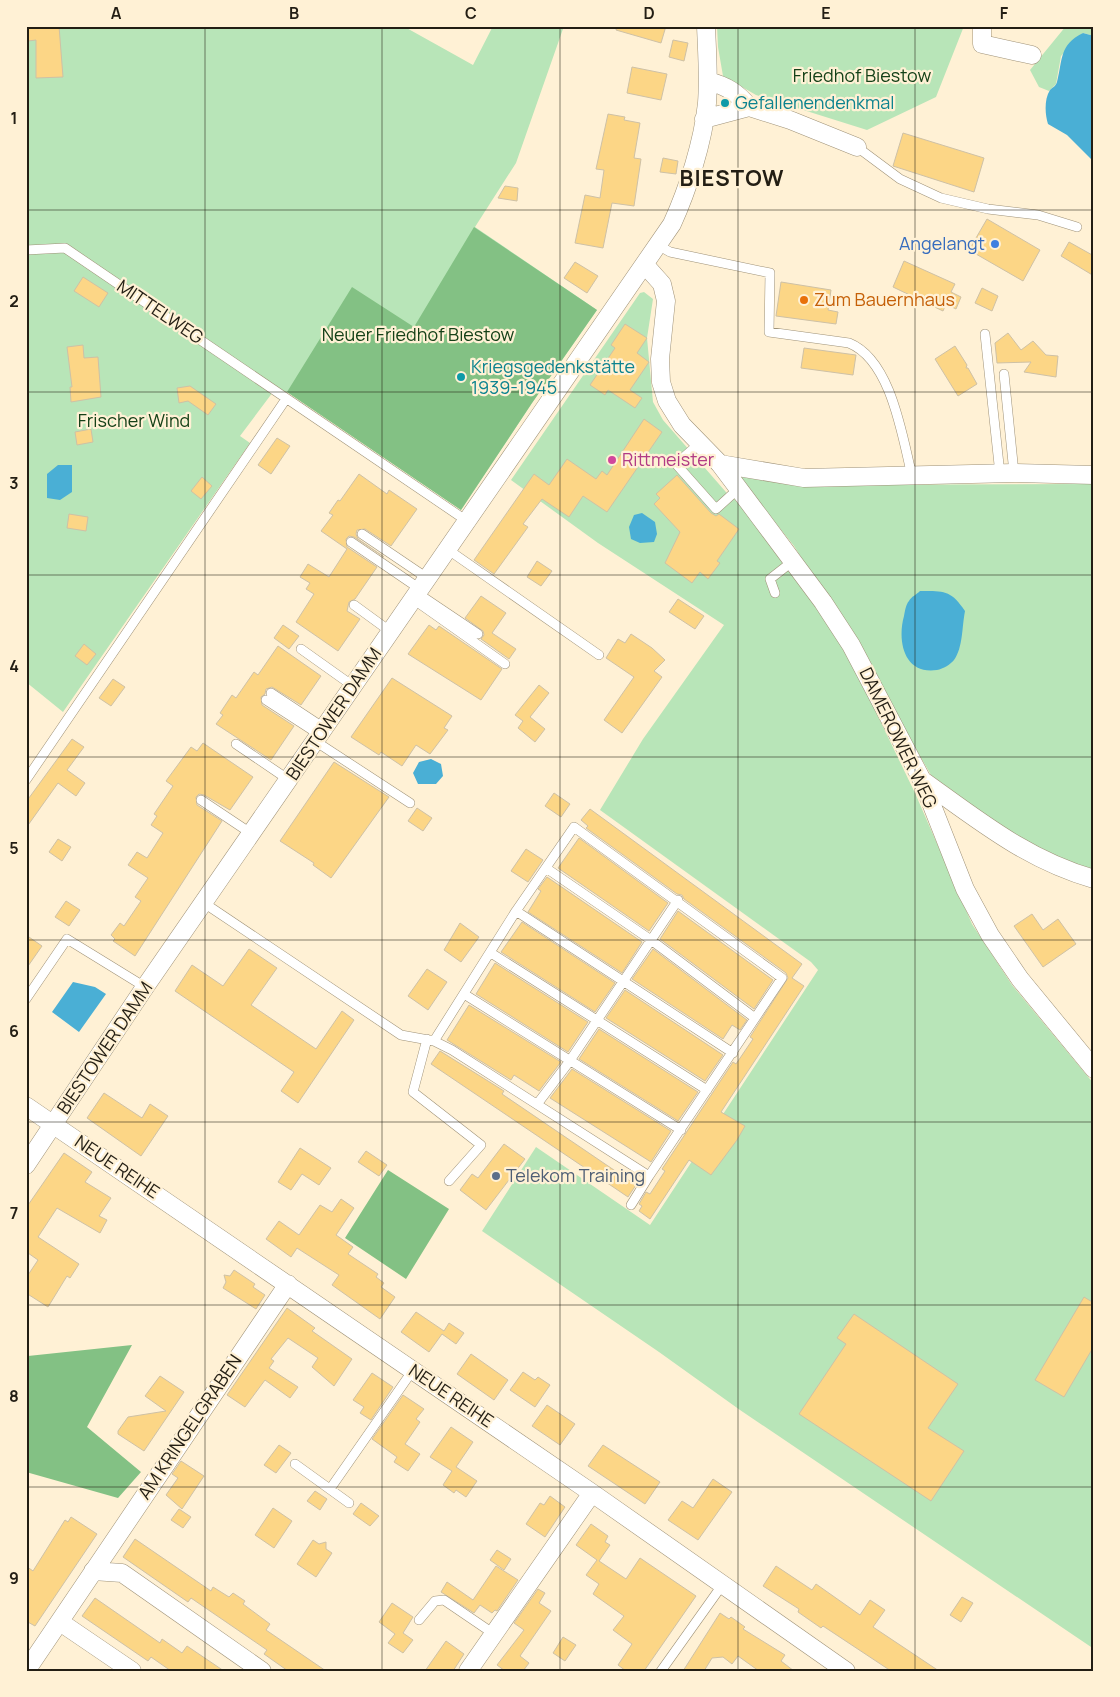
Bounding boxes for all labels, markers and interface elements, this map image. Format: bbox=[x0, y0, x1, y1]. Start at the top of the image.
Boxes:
text: A bbox=[111, 2, 122, 24]
text: B bbox=[289, 2, 299, 24]
text: C bbox=[465, 2, 477, 24]
text: D bbox=[643, 2, 655, 24]
text: E bbox=[821, 2, 831, 24]
text: F bbox=[1000, 2, 1009, 24]
park label: Friedhof Biestow bbox=[793, 63, 931, 87]
place label: Gefallenendenkmal bbox=[735, 90, 895, 114]
marker: Gefallenendenkmal bbox=[719, 97, 731, 109]
text: 1 bbox=[10, 107, 18, 129]
district label: BIESTOW bbox=[680, 163, 784, 193]
place label: Angelangt bbox=[899, 231, 985, 255]
marker: Angelangt bbox=[989, 238, 1001, 250]
street label: MITTELWEG bbox=[113, 273, 209, 349]
place label: Zum Bauernhaus bbox=[814, 287, 955, 311]
text: 2 bbox=[9, 290, 19, 312]
marker: Zum Bauernhaus bbox=[798, 294, 810, 306]
park label: Neuer Friedhof Biestow bbox=[322, 322, 514, 346]
place label: Kriegsgedenkstätte 1939-1945 bbox=[471, 354, 635, 399]
marker: Kriegsgedenkstätte 1939-1945 bbox=[455, 371, 467, 383]
park label: Frischer Wind bbox=[78, 408, 190, 432]
place label: Rittmeister bbox=[622, 447, 715, 471]
marker: Rittmeister bbox=[606, 454, 618, 466]
text: 3 bbox=[9, 472, 19, 494]
street label: BIESTOWER DAMM bbox=[280, 643, 386, 784]
text: 4 bbox=[9, 655, 19, 677]
street label: DAMEROWER WEG bbox=[854, 663, 943, 812]
text: 5 bbox=[9, 837, 19, 859]
street label: BIESTOWER DAMM bbox=[51, 977, 157, 1118]
text: 6 bbox=[9, 1020, 19, 1042]
street label: NEUE REIHE bbox=[70, 1129, 165, 1203]
place label: Telekom Training bbox=[506, 1163, 645, 1187]
marker: Telekom Training bbox=[490, 1170, 502, 1182]
text: 7 bbox=[10, 1202, 18, 1224]
street label: AM KRINGELGRABEN bbox=[132, 1349, 247, 1503]
street label: NEUE REIHE bbox=[404, 1358, 499, 1432]
text: 8 bbox=[9, 1385, 19, 1407]
text: 9 bbox=[9, 1567, 19, 1589]

